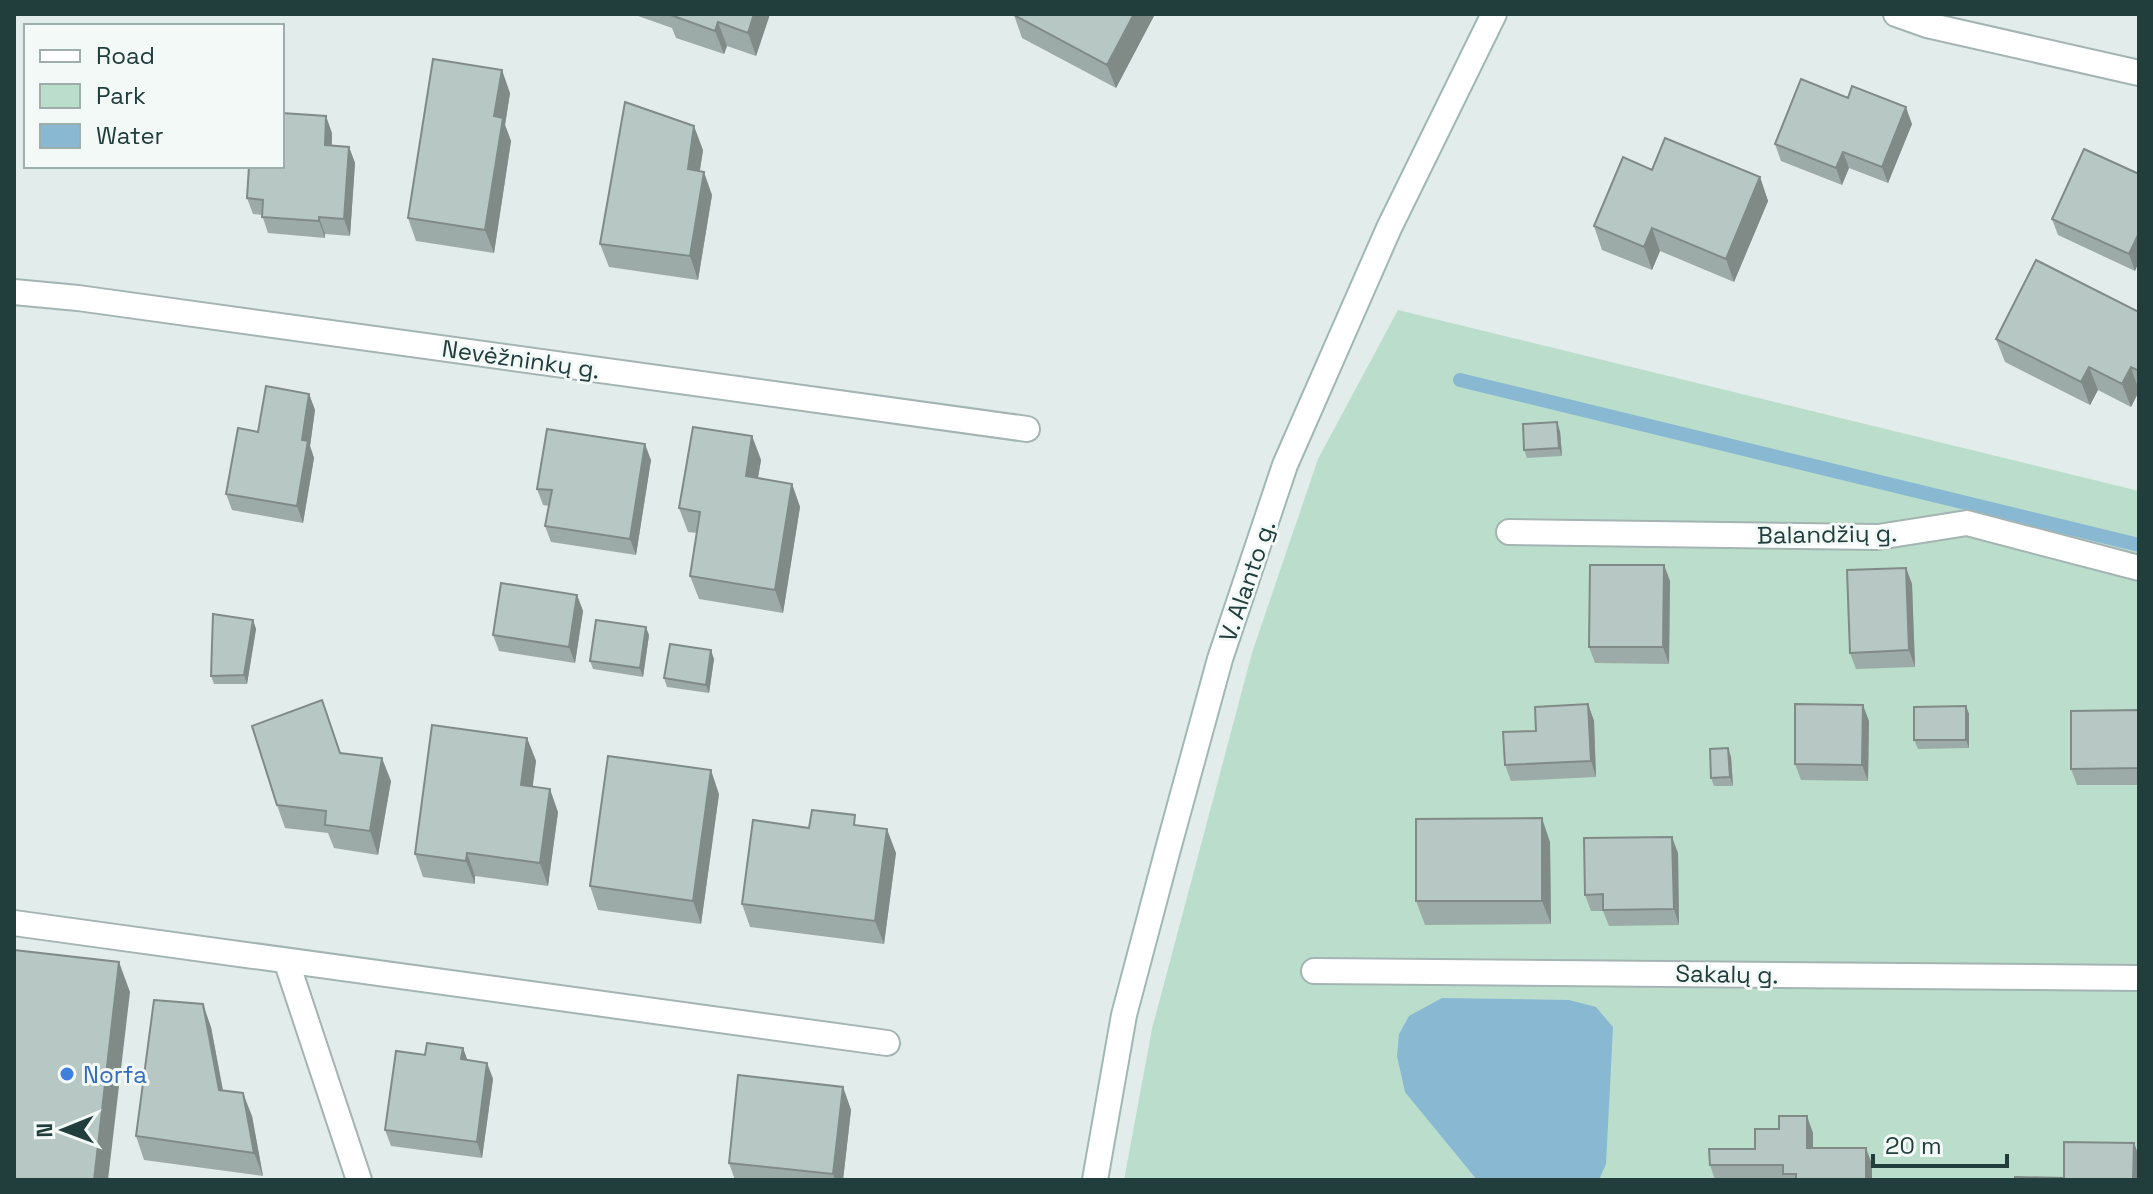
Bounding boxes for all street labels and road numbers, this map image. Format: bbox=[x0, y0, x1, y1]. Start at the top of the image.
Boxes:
street label: Nevėžninkų g. bbox=[440, 333, 602, 385]
street label: V. Alanto g. bbox=[1212, 516, 1282, 646]
street label: Balandžių g. bbox=[1757, 517, 1897, 551]
street label: Sakalų g. bbox=[1675, 958, 1779, 990]

